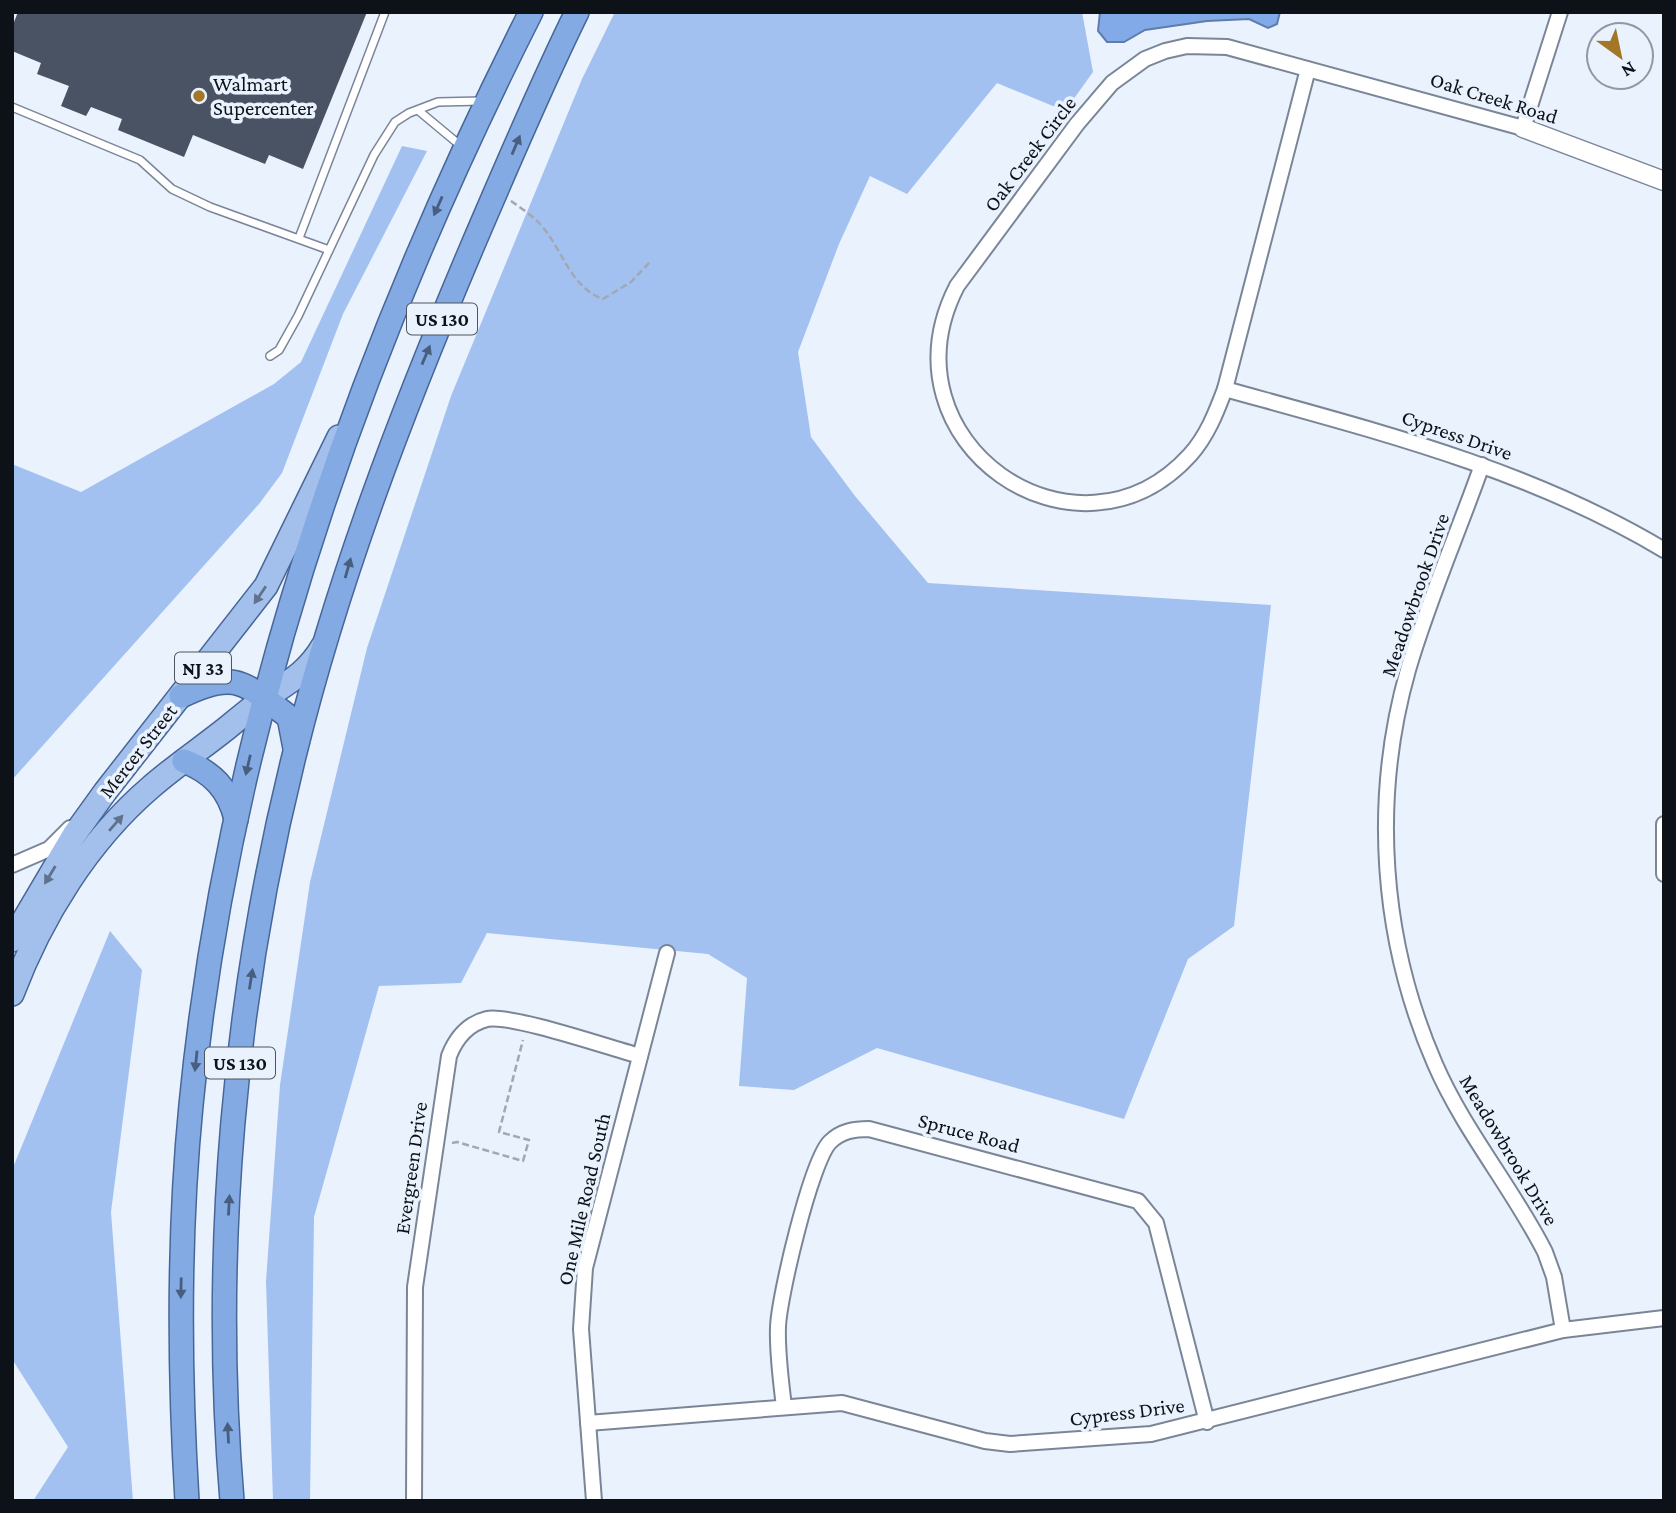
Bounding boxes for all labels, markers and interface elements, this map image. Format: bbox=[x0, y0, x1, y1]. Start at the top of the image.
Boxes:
north arrow bbox=[1585, 21, 1655, 91]
text: N bbox=[1618, 58, 1640, 82]
street label: Oak Creek Road bbox=[1427, 67, 1561, 129]
place label: Walmart Supercenter bbox=[213, 72, 314, 120]
marker: Walmart Supercenter bbox=[191, 88, 207, 104]
street label: Oak Creek Circle bbox=[979, 92, 1081, 216]
one-way arrow bbox=[511, 135, 522, 156]
one-way arrow bbox=[432, 196, 444, 216]
road number: US 130 bbox=[407, 304, 477, 334]
one-way arrow bbox=[421, 344, 432, 365]
street label: Cypress Drive bbox=[1399, 405, 1515, 465]
street label: Meadowbrook Drive bbox=[1376, 510, 1454, 680]
one-way arrow bbox=[344, 558, 354, 579]
one-way arrow bbox=[253, 585, 266, 605]
road number: NJ 33 bbox=[175, 652, 231, 684]
street label: Mercer Street bbox=[94, 699, 183, 803]
one-way arrow bbox=[242, 754, 253, 776]
one-way arrow bbox=[108, 814, 123, 831]
one-way arrow bbox=[43, 865, 56, 884]
one-way arrow bbox=[246, 968, 257, 990]
road number: US 130 bbox=[205, 1048, 275, 1078]
one-way arrow bbox=[190, 1050, 201, 1072]
street label: Meadowbrook Drive bbox=[1455, 1070, 1563, 1230]
street label: Evergreen Drive bbox=[390, 1100, 432, 1236]
street label: Spruce Road bbox=[916, 1108, 1022, 1158]
street label: One Mile Road South bbox=[552, 1110, 616, 1288]
one-way arrow bbox=[224, 1194, 235, 1216]
one-way arrow bbox=[175, 1277, 187, 1299]
street label: Cypress Drive bbox=[1068, 1393, 1186, 1431]
one-way arrow bbox=[223, 1421, 234, 1443]

